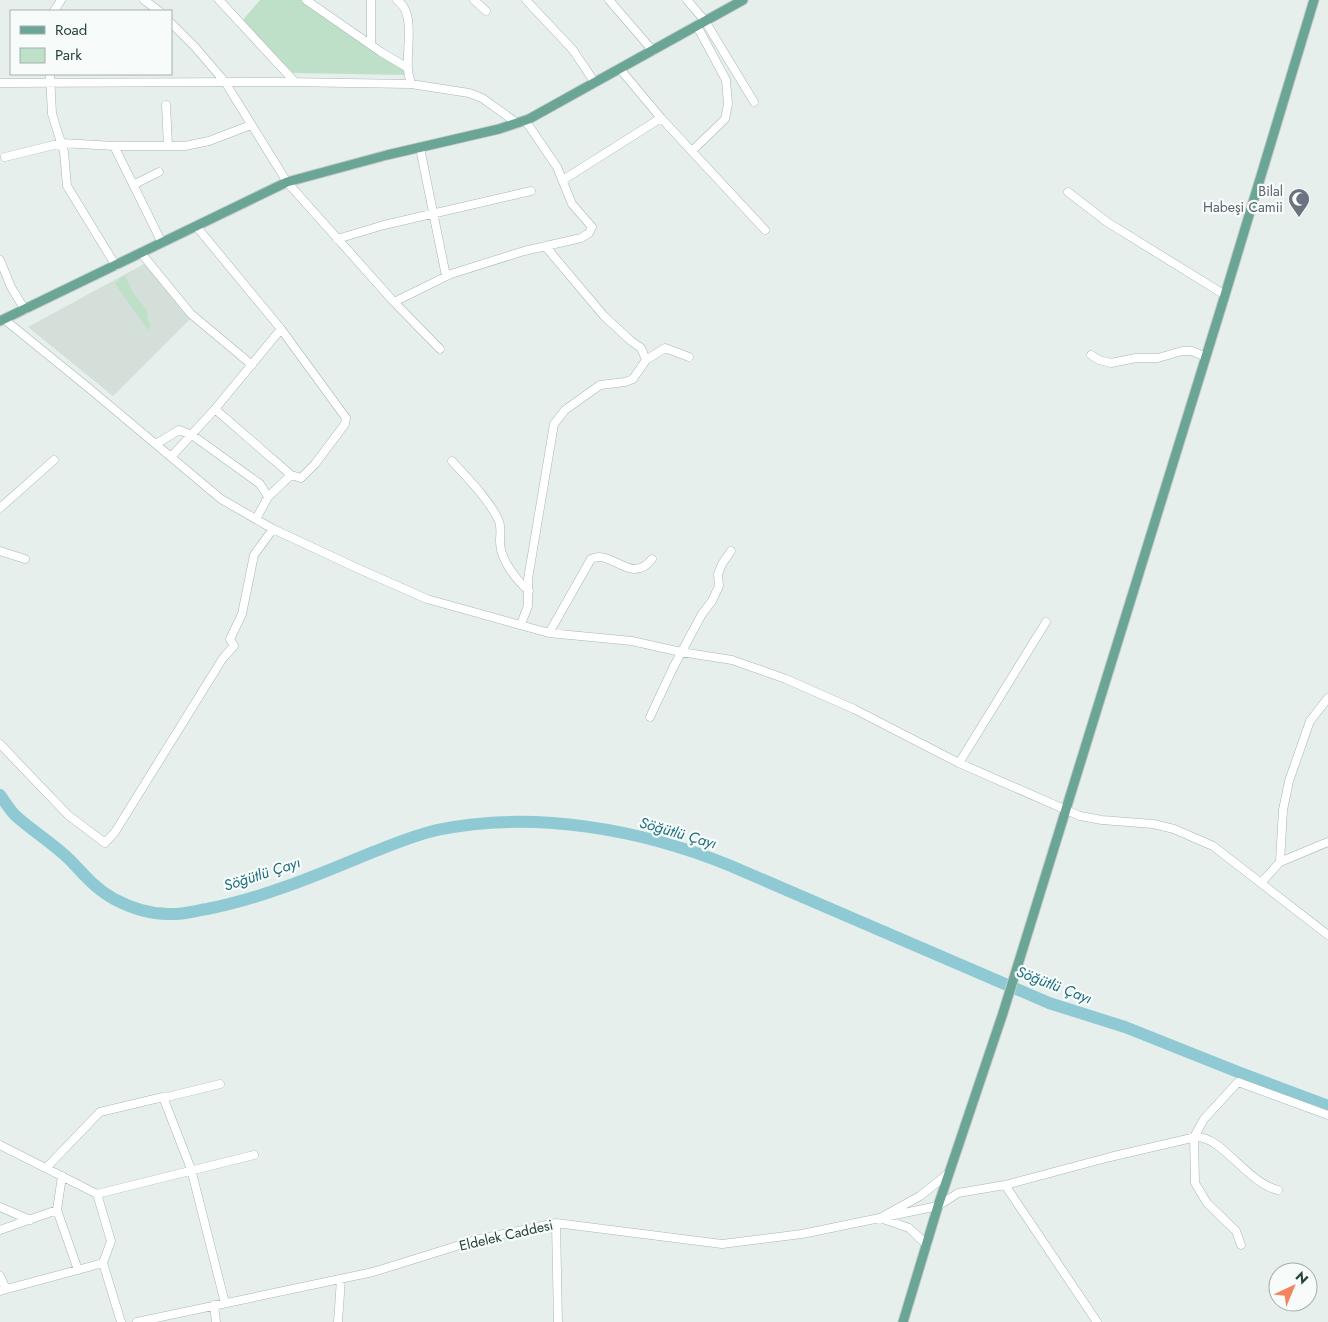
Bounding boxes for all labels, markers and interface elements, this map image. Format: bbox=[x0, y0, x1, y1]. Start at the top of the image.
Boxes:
legend bbox=[10, 10, 172, 75]
text: Road bbox=[55, 19, 87, 41]
text: Park bbox=[55, 44, 82, 66]
place label: Bilal Habeşi Camii bbox=[1203, 181, 1283, 217]
mosque icon: Bilal Habeşi Camii bbox=[1287, 187, 1311, 218]
water label: Söğütlü Çayı bbox=[637, 812, 719, 855]
water label: Söğütlü Çayı bbox=[221, 851, 303, 897]
water label: Söğütlü Çayı bbox=[1013, 961, 1095, 1010]
street label: Eldelek Caddesi bbox=[457, 1214, 555, 1256]
north arrow bbox=[1268, 1262, 1318, 1312]
text: N bbox=[1291, 1267, 1313, 1289]

